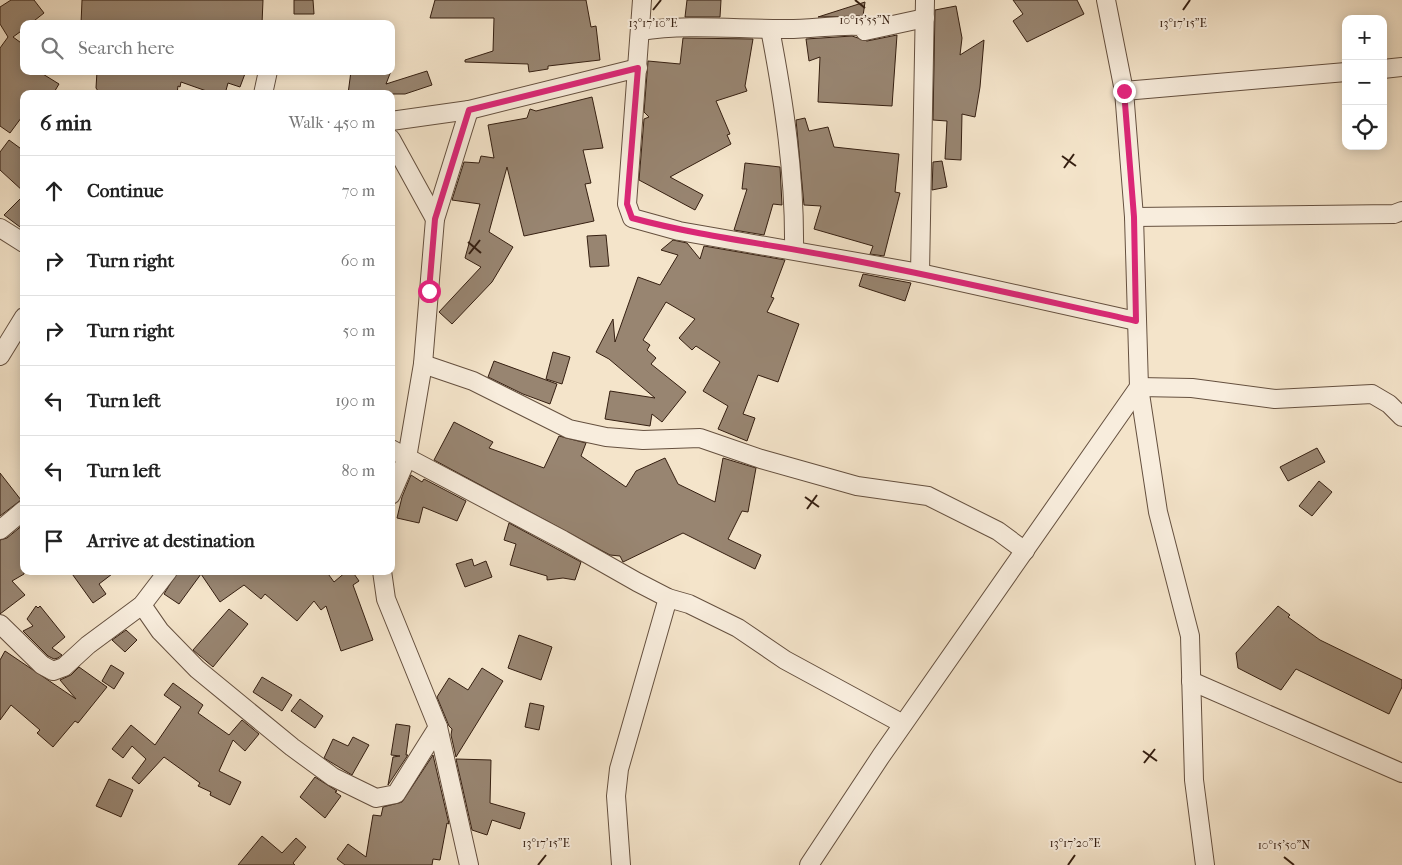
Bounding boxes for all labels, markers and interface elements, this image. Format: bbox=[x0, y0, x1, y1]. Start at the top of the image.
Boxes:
text: 10°15'55"N bbox=[839, 13, 891, 27]
map controls bbox=[1342, 15, 1387, 150]
button: + bbox=[1342, 15, 1387, 60]
text: 13°17'10"E bbox=[628, 16, 678, 30]
text: 13°17'15"E bbox=[1159, 16, 1207, 30]
search box bbox=[20, 20, 395, 75]
icon: search bbox=[38, 34, 66, 62]
text: Search here bbox=[78, 37, 174, 59]
button: − bbox=[1342, 60, 1387, 105]
route end bbox=[1113, 80, 1136, 103]
button: locate bbox=[1342, 105, 1387, 150]
text: 6 min bbox=[40, 111, 92, 135]
text: Walk · 450 m bbox=[289, 113, 375, 132]
icon: ahead bbox=[40, 177, 68, 205]
text: Continue bbox=[87, 180, 163, 202]
text: 70 m bbox=[342, 181, 375, 200]
icon: right bbox=[40, 247, 68, 275]
text: Turn right bbox=[87, 250, 174, 272]
text: 60 m bbox=[341, 251, 375, 270]
route start bbox=[418, 280, 441, 303]
icon: right bbox=[40, 317, 68, 345]
text: Turn right bbox=[87, 320, 174, 342]
text: 50 m bbox=[343, 321, 375, 340]
icon: left bbox=[40, 387, 68, 415]
text: Turn left bbox=[87, 390, 161, 412]
text: 190 m bbox=[335, 391, 375, 410]
icon: left bbox=[40, 457, 68, 485]
text: Turn left bbox=[87, 460, 161, 482]
text: 80 m bbox=[341, 461, 375, 480]
icon: arrive bbox=[40, 527, 68, 555]
text: Arrive at destination bbox=[87, 530, 255, 552]
text: 13°17'15"E bbox=[522, 836, 570, 850]
text: 13°17'20"E bbox=[1049, 836, 1101, 850]
text: 10°15'50"N bbox=[1258, 838, 1310, 852]

